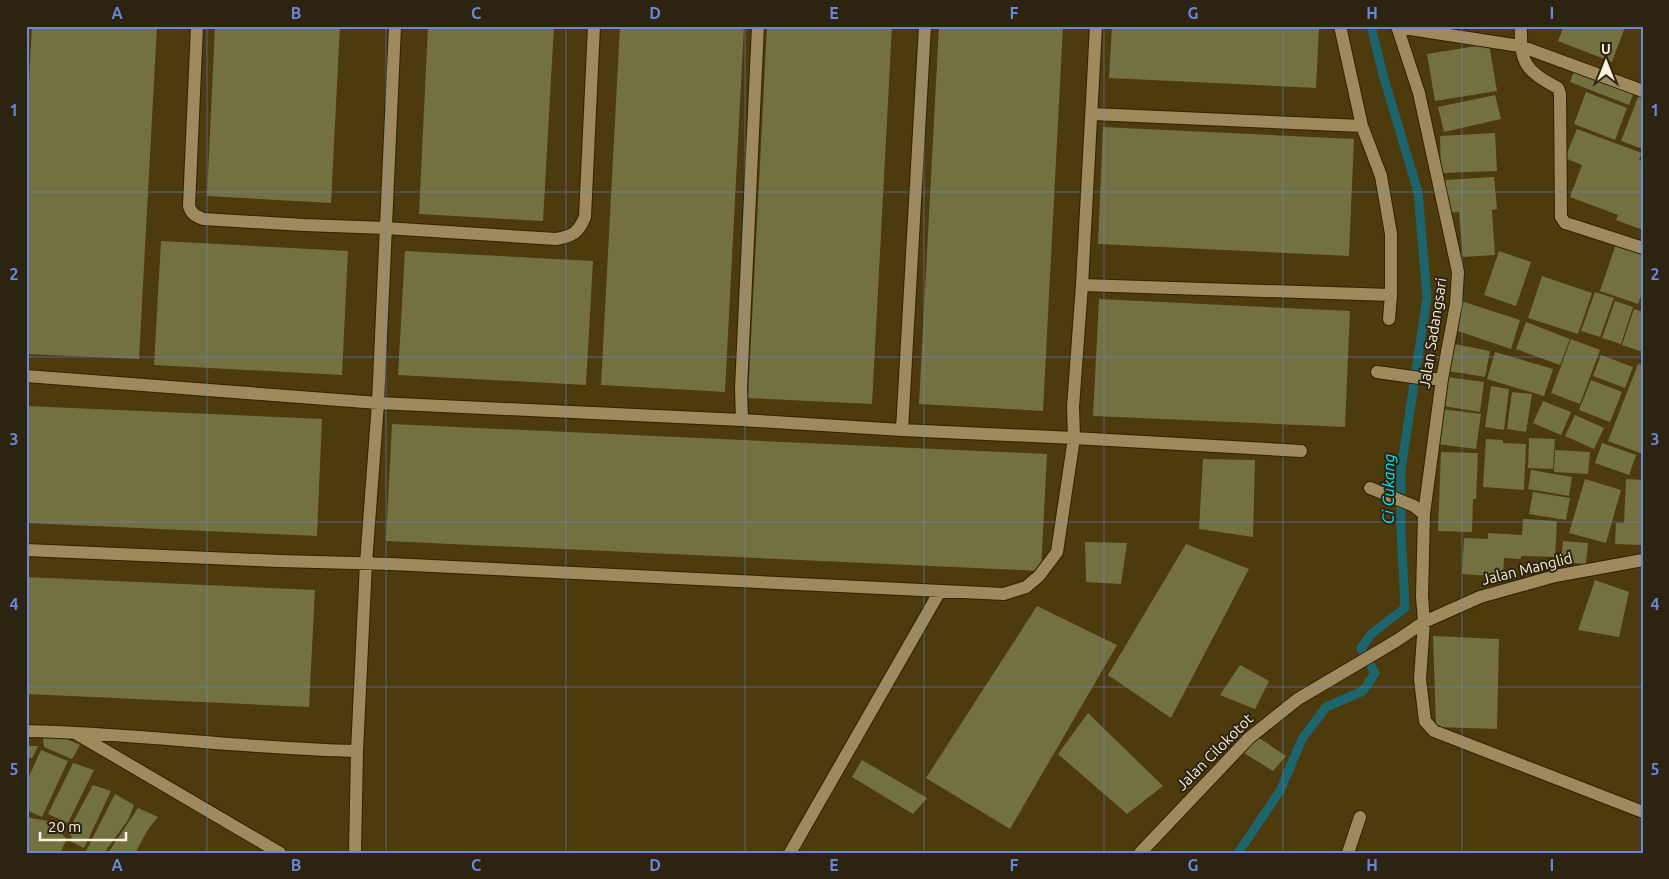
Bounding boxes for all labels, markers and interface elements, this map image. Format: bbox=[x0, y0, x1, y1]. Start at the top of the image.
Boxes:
text: A bbox=[111, 4, 123, 22]
text: B bbox=[291, 4, 301, 22]
text: C bbox=[471, 4, 481, 22]
text: D bbox=[649, 4, 661, 22]
text: E bbox=[829, 4, 839, 22]
text: F bbox=[1010, 4, 1019, 22]
text: G bbox=[1187, 4, 1199, 22]
text: H bbox=[1366, 4, 1378, 22]
text: I bbox=[1550, 4, 1554, 22]
north arrow bbox=[1582, 38, 1632, 88]
text: U bbox=[1601, 41, 1611, 57]
text: 1 bbox=[9, 101, 19, 119]
text: 1 bbox=[1650, 101, 1660, 119]
text: 2 bbox=[9, 265, 19, 283]
text: 2 bbox=[1650, 265, 1660, 283]
street label: Jalan Sadangsari bbox=[1415, 276, 1450, 389]
text: 3 bbox=[9, 430, 19, 448]
text: 3 bbox=[1650, 430, 1660, 448]
water label: Ci Cukang bbox=[1378, 453, 1398, 524]
street label: Jalan Manglid bbox=[1480, 549, 1574, 588]
text: 4 bbox=[9, 595, 19, 613]
text: 4 bbox=[1650, 595, 1660, 613]
street label: Jalan Cilokotot bbox=[1173, 710, 1256, 793]
text: 5 bbox=[9, 760, 19, 778]
text: 5 bbox=[1650, 760, 1660, 778]
scale bar bbox=[40, 809, 126, 841]
text: 20 m bbox=[48, 818, 81, 835]
text: A bbox=[111, 856, 123, 874]
text: B bbox=[291, 856, 301, 874]
text: C bbox=[471, 856, 481, 874]
text: D bbox=[649, 856, 661, 874]
text: E bbox=[829, 856, 839, 874]
text: F bbox=[1010, 856, 1019, 874]
text: G bbox=[1187, 856, 1199, 874]
text: H bbox=[1366, 856, 1378, 874]
text: I bbox=[1550, 856, 1554, 874]

